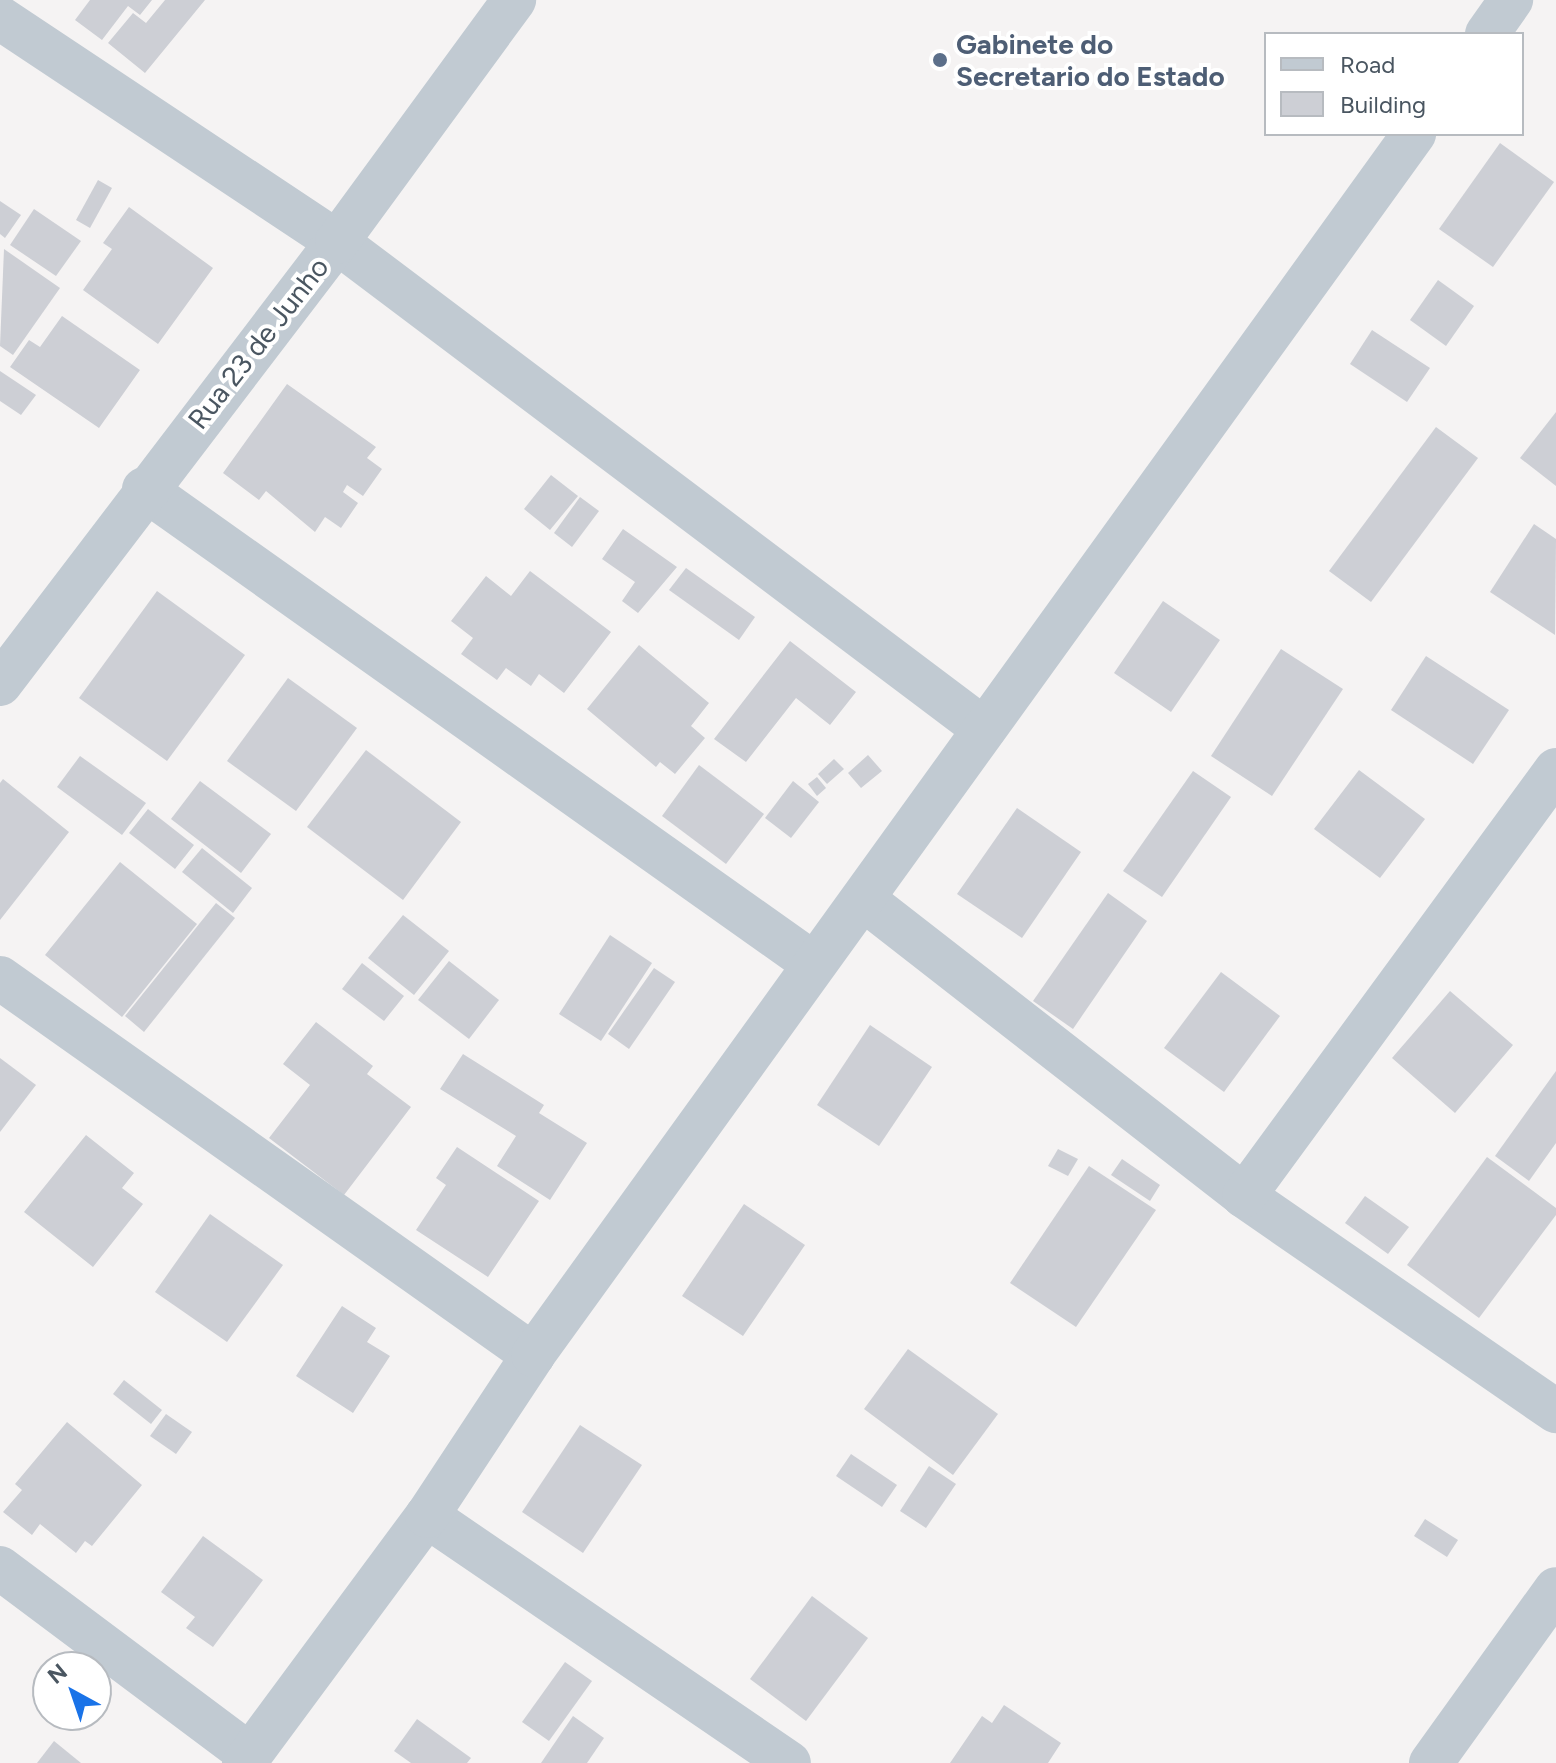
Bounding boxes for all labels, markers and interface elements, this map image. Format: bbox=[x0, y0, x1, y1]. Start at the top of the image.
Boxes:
place label: Gabinete do Secretario do Estado bbox=[956, 27, 1225, 93]
legend bbox=[1264, 32, 1524, 136]
text: Road bbox=[1340, 50, 1395, 79]
marker: Gabinete do Secretario do Estado bbox=[931, 51, 949, 69]
text: Building bbox=[1340, 90, 1426, 119]
street label: Rua 23 de Junho bbox=[181, 251, 335, 435]
north arrow bbox=[32, 1651, 112, 1731]
text: N bbox=[42, 1658, 73, 1690]

